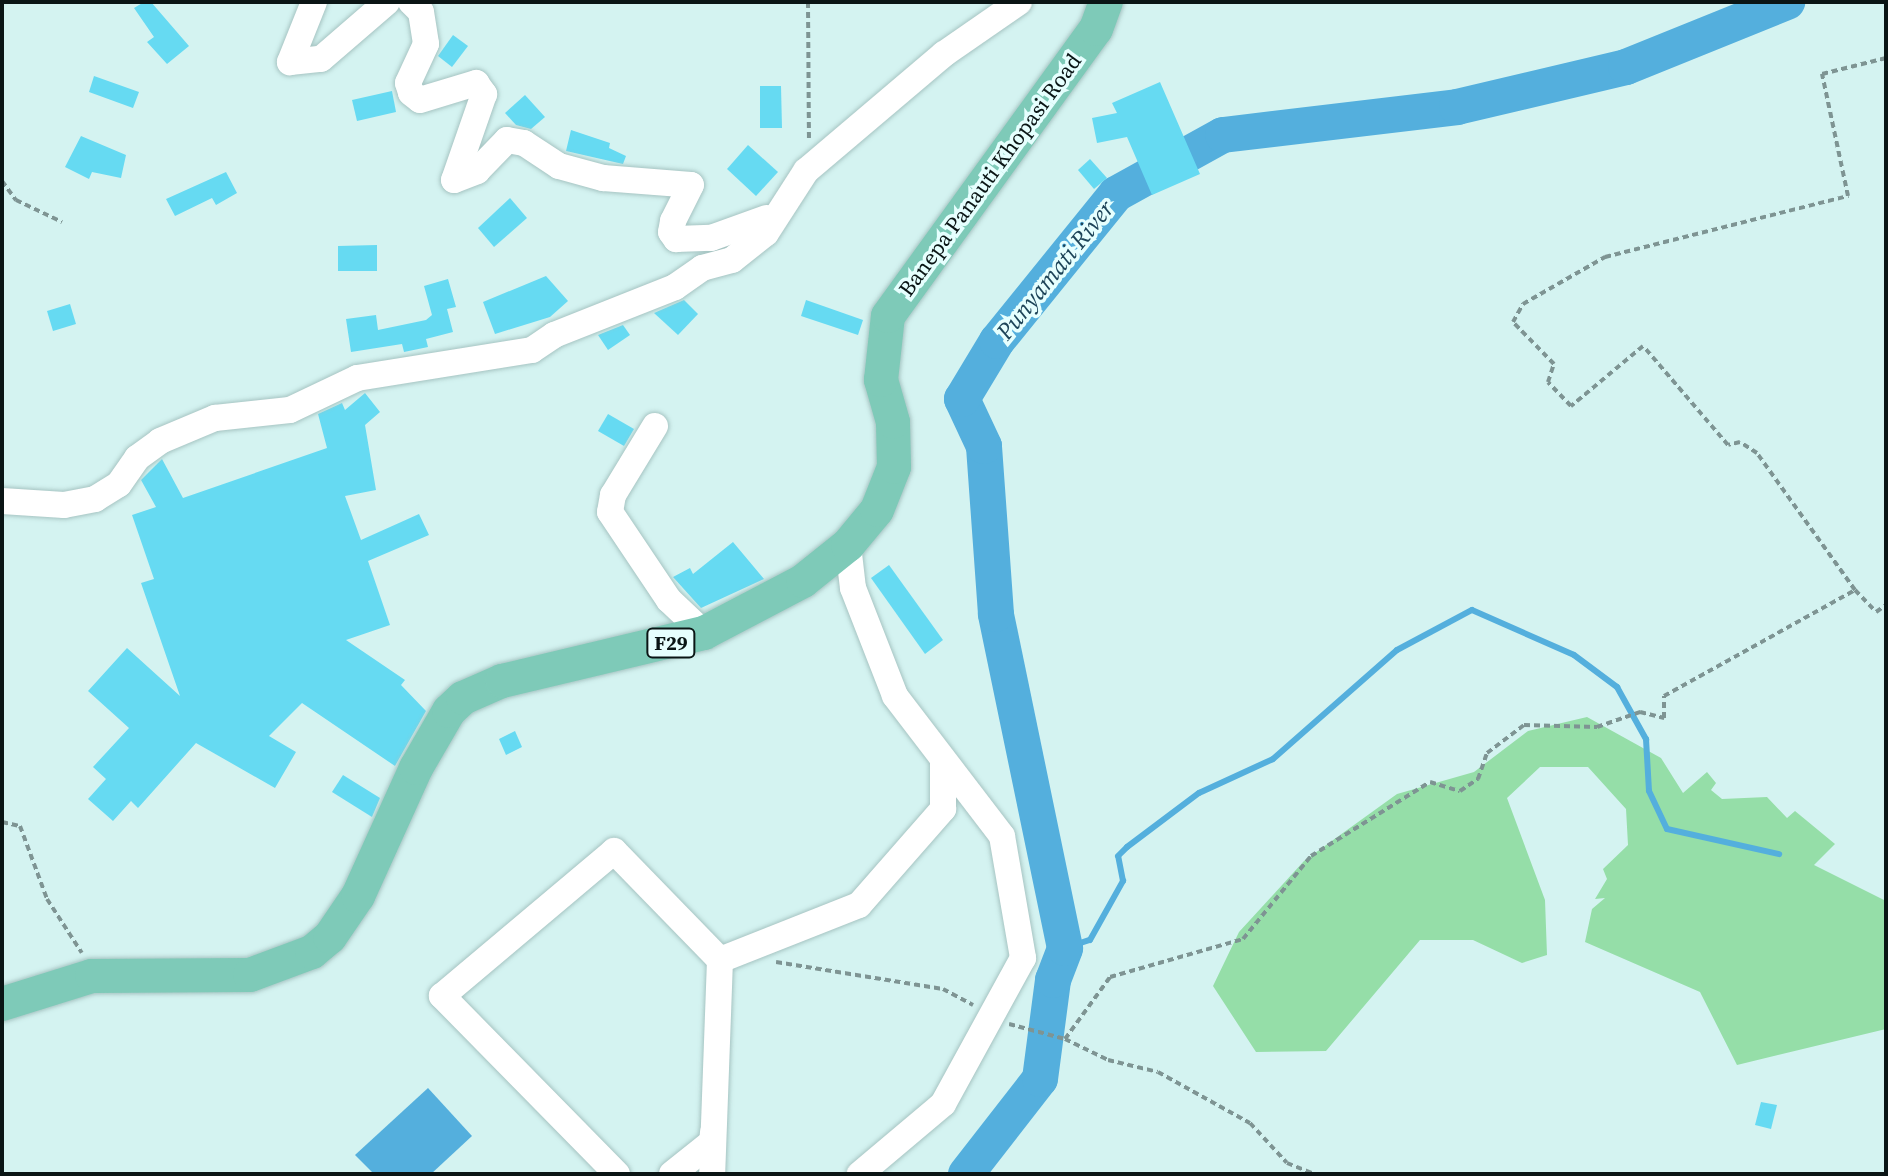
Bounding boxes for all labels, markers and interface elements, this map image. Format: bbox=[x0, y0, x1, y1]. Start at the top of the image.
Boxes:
street label: Banepa Panauti Khopasi Road bbox=[893, 49, 1087, 301]
water label: Punyamati River bbox=[990, 195, 1120, 345]
road number: F29 bbox=[645, 627, 697, 659]

